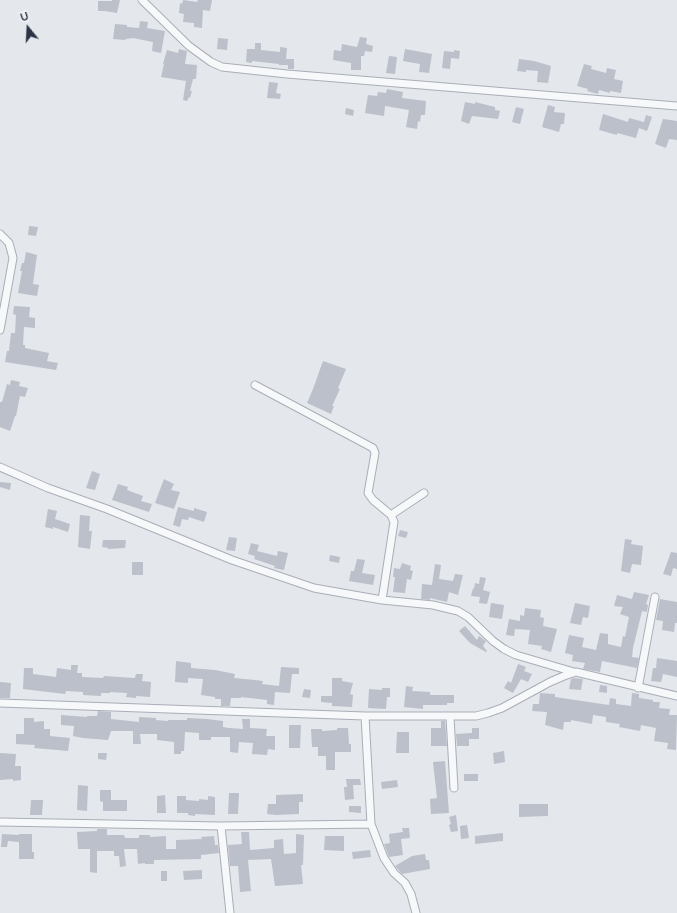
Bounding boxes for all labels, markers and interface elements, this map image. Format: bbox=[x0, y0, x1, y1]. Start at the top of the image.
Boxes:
north arrow bbox=[8, 8, 48, 48]
text: U bbox=[18, 9, 30, 24]

